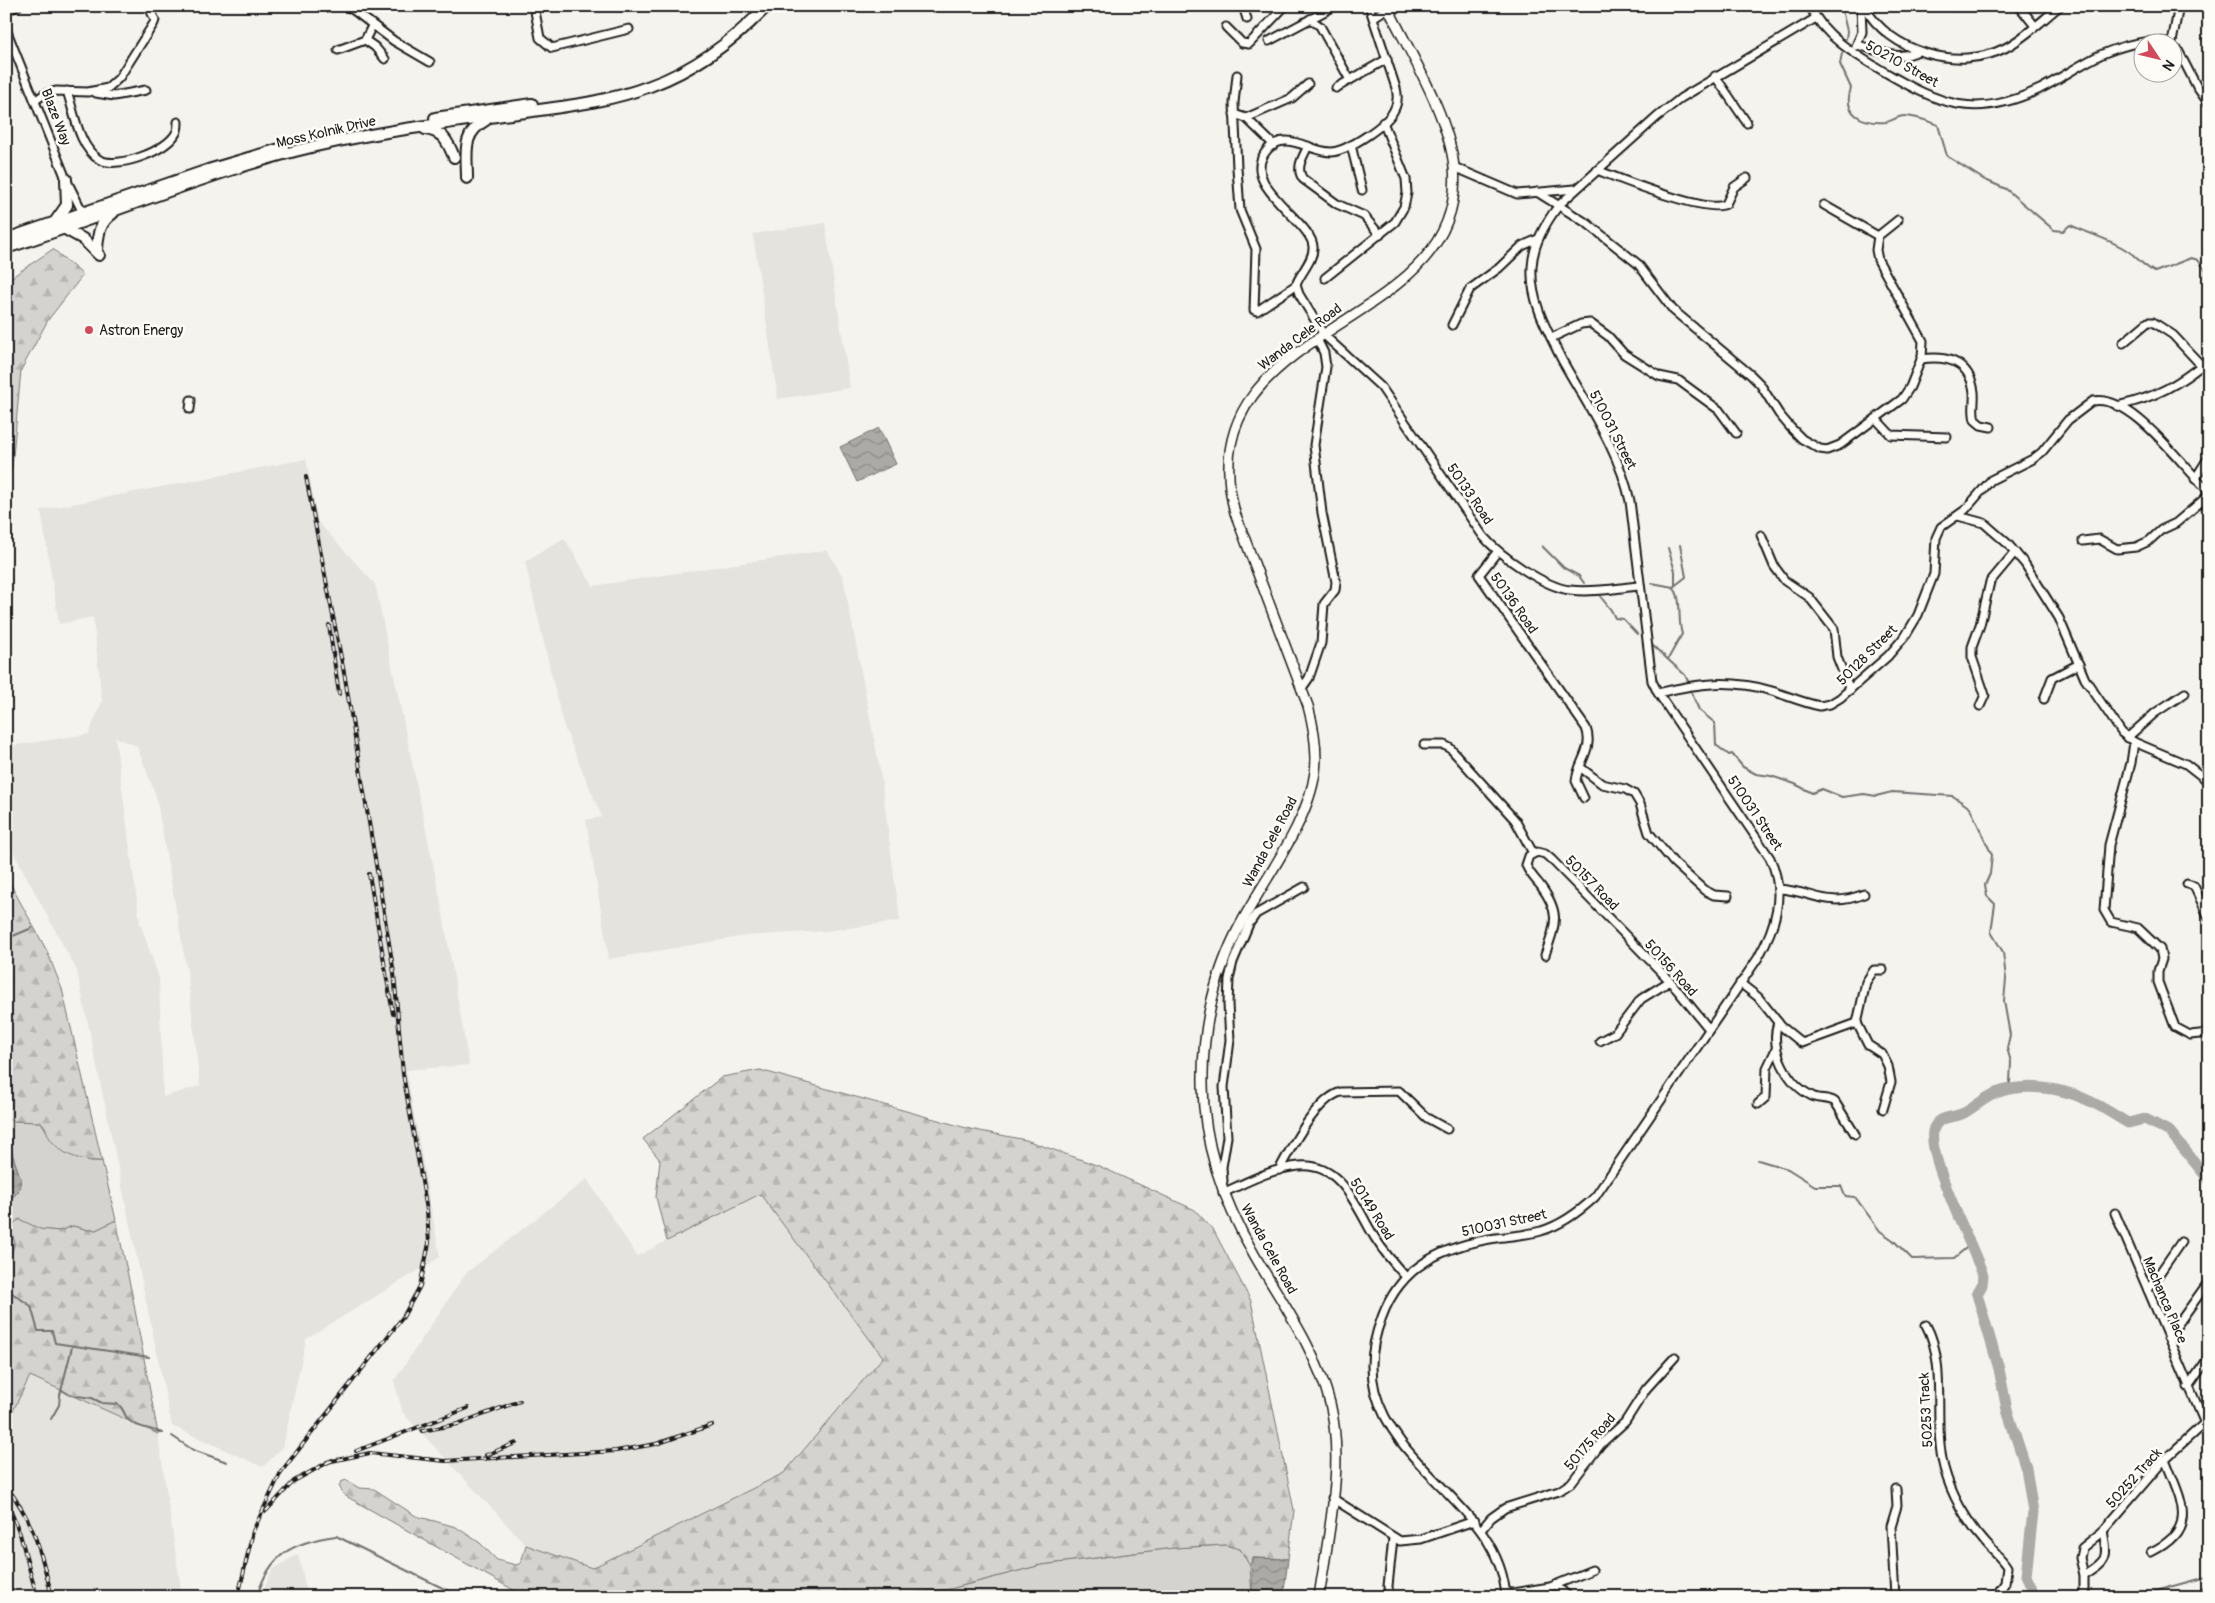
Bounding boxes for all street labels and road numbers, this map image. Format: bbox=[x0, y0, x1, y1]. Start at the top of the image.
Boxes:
street label: 50210 Street bbox=[1862, 37, 1942, 91]
street label: Blaze Way bbox=[37, 86, 75, 148]
street label: Moss Kolnik Drive bbox=[275, 112, 378, 152]
street label: Wanda Cele Road bbox=[1255, 300, 1345, 374]
street label: 510031 Street bbox=[1586, 388, 1640, 473]
street label: 50133 Road bbox=[1443, 460, 1497, 528]
street label: 50136 Road bbox=[1487, 569, 1541, 637]
street label: 50128 Street bbox=[1833, 621, 1901, 689]
street label: 510031 Street bbox=[1724, 772, 1786, 854]
street label: Wanda Cele Road bbox=[1239, 794, 1301, 890]
street label: 50157 Road bbox=[1562, 852, 1622, 914]
street label: 50156 Road bbox=[1641, 936, 1701, 1000]
street label: 50149 Road bbox=[1346, 1175, 1398, 1243]
street label: Wanda Cele Road bbox=[1237, 1201, 1301, 1297]
street label: 510031 Street bbox=[1460, 1206, 1548, 1240]
street label: Machanca Place bbox=[2139, 1254, 2191, 1346]
street label: 50253 Track bbox=[1916, 1372, 1936, 1448]
street label: 50175 Road bbox=[1561, 1410, 1619, 1474]
street label: 50252 Track bbox=[2103, 1444, 2166, 1512]

